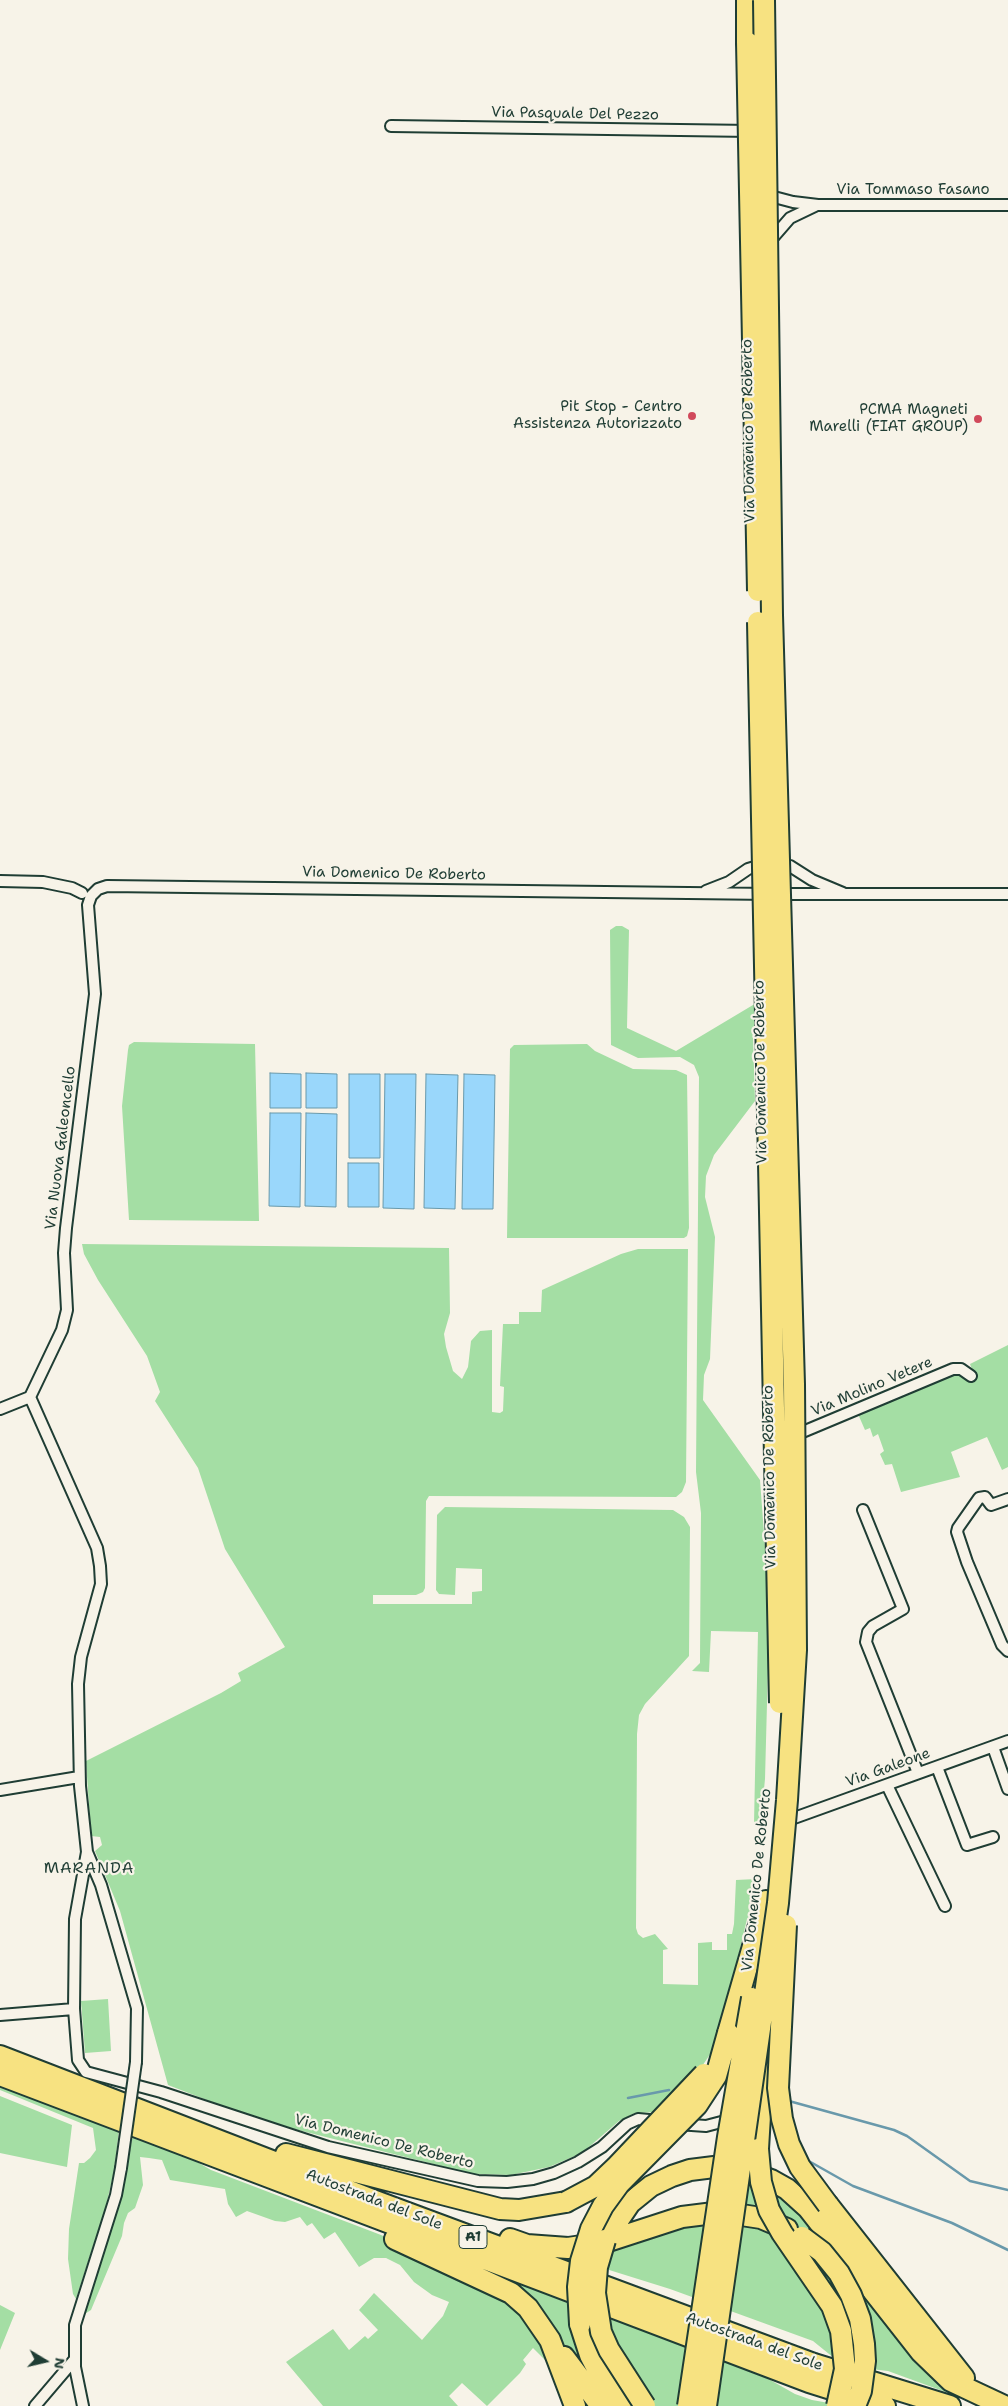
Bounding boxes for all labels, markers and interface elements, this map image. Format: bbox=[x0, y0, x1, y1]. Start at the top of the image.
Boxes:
street label: Via Pasquale Del Pezzo bbox=[491, 104, 659, 124]
street label: Via Tommaso Fasano bbox=[836, 181, 990, 199]
street label: Via Domenico De Roberto bbox=[738, 339, 760, 523]
place label: Pit Stop - Centro Assistenza Autorizzato bbox=[513, 398, 682, 433]
place label: PCMA Magneti Marelli (FIAT GROUP) bbox=[809, 401, 968, 436]
marker: Pit Stop - Centro Assistenza Autorizzato bbox=[686, 410, 698, 422]
marker: PCMA Magneti Marelli (FIAT GROUP) bbox=[972, 413, 984, 425]
street label: Via Domenico De Roberto bbox=[302, 863, 486, 885]
street label: Via Domenico De Roberto bbox=[750, 980, 772, 1164]
street label: Via Nuova Galeoncello bbox=[42, 1065, 80, 1231]
street label: Via Molino Vetere bbox=[809, 1353, 935, 1421]
street label: Via Domenico De Roberto bbox=[759, 1385, 781, 1569]
street label: Via Galeone bbox=[843, 1744, 933, 1792]
street label: Via Domenico De Roberto bbox=[738, 1788, 776, 1972]
district label: MARANDA bbox=[43, 1859, 135, 1879]
street label: Via Domenico De Roberto bbox=[293, 2111, 475, 2173]
street label: Autostrada del Sole bbox=[303, 2166, 445, 2234]
road number: A1 bbox=[459, 2226, 487, 2248]
street label: Autostrada del Sole bbox=[683, 2309, 825, 2375]
north arrow bbox=[20, 2336, 70, 2386]
text: N bbox=[50, 2356, 70, 2370]

